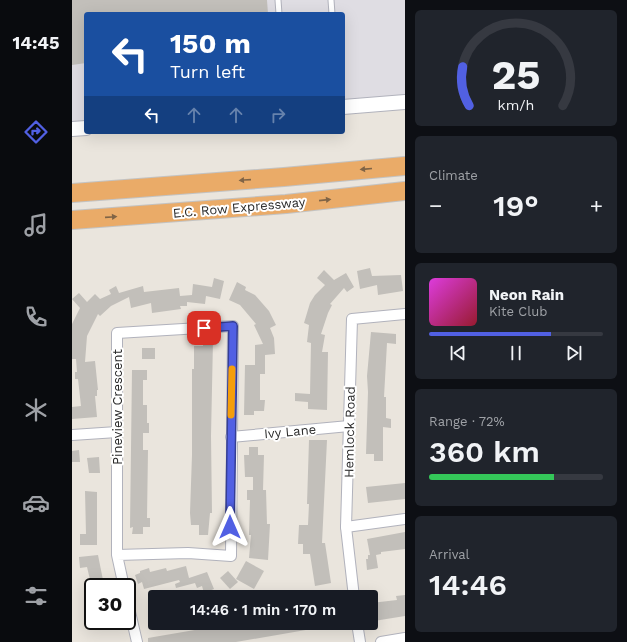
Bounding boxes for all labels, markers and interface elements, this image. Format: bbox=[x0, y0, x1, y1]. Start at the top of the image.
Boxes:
text: 150 m bbox=[170, 27, 251, 60]
icon: left bbox=[104, 28, 156, 80]
text: 14:45 bbox=[13, 32, 59, 53]
text: 25 bbox=[491, 50, 541, 99]
text: Turn left bbox=[170, 61, 245, 82]
text: km/h bbox=[498, 97, 534, 113]
icon: left bbox=[141, 104, 163, 126]
icon: ahead bbox=[183, 104, 205, 126]
icon: ahead bbox=[225, 104, 247, 126]
icon: right bbox=[267, 104, 289, 126]
icon: directions bbox=[22, 118, 50, 146]
one-way arrow bbox=[360, 166, 372, 173]
text: Climate bbox=[429, 168, 478, 183]
one-way arrow bbox=[239, 176, 251, 183]
text: 19° bbox=[493, 188, 539, 223]
text: − bbox=[429, 193, 442, 218]
text: + bbox=[590, 193, 603, 218]
street label: E.C. Row Expressway bbox=[172, 194, 306, 221]
one-way arrow bbox=[319, 197, 331, 203]
icon: music bbox=[22, 211, 50, 239]
one-way arrow bbox=[105, 214, 117, 221]
text: Neon Rain bbox=[489, 286, 564, 304]
icon: phone bbox=[22, 303, 50, 331]
text: Kite Club bbox=[489, 304, 547, 319]
pin bbox=[187, 311, 221, 345]
icon: arrive bbox=[193, 317, 215, 339]
icon: previous bbox=[447, 342, 469, 364]
icon: pause bbox=[505, 342, 527, 364]
icon: next bbox=[563, 342, 585, 364]
street label: Pineview Crescent bbox=[110, 349, 125, 465]
street label: Hemlock Road bbox=[341, 386, 358, 478]
icon: climate bbox=[22, 396, 50, 424]
text: Range · 72% bbox=[429, 414, 505, 429]
street label: Ivy Lane bbox=[263, 422, 317, 441]
text: 360 km bbox=[429, 434, 540, 469]
icon: car bbox=[22, 489, 50, 517]
position arrow bbox=[209, 506, 251, 548]
text: Arrival bbox=[429, 547, 470, 562]
text: 14:46 bbox=[429, 567, 507, 602]
speed limit sign: 30 bbox=[84, 578, 136, 630]
icon: filters bbox=[22, 582, 50, 610]
text: 14:46 · 1 min · 170 m bbox=[190, 601, 336, 619]

